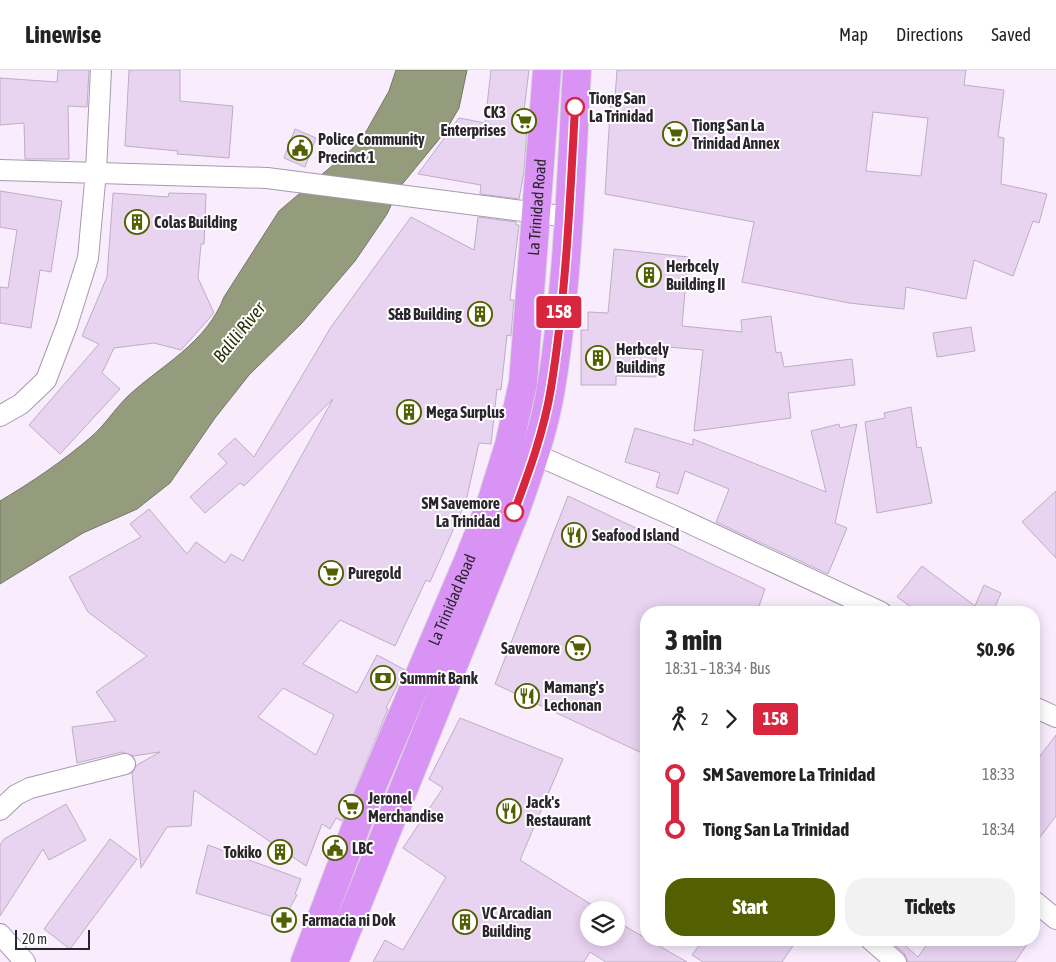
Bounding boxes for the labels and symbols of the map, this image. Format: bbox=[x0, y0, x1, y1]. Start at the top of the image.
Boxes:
place label: Tiong San La Trinidad bbox=[589, 89, 654, 125]
marker: Tiong San La Trinidad bbox=[565, 97, 585, 117]
place label: CK3 Enterprises bbox=[440, 103, 506, 139]
supermarket icon: CK3 Enterprises bbox=[511, 108, 537, 134]
place label: Tiong San La Trinidad Annex bbox=[692, 116, 780, 152]
supermarket icon: Tiong San La Trinidad Annex bbox=[662, 121, 688, 147]
place label: Police Community Precinct 1 bbox=[318, 130, 425, 166]
public building icon: Police Community Precinct 1 bbox=[287, 135, 313, 161]
street label: La Trinidad Road bbox=[524, 158, 549, 256]
building icon: Colas Building bbox=[124, 209, 150, 235]
place label: Colas Building bbox=[154, 213, 237, 231]
place label: Herbcely Building II bbox=[666, 257, 725, 293]
building icon: Herbcely Building II bbox=[636, 262, 662, 288]
line badge: 158 bbox=[530, 296, 588, 328]
water label: Balili River bbox=[208, 297, 270, 366]
building icon: S&B Building bbox=[467, 301, 493, 327]
place label: S&B Building bbox=[388, 305, 462, 323]
place label: Herbcely Building bbox=[616, 340, 669, 376]
building icon: Herbcely Building bbox=[585, 345, 611, 371]
building icon: Mega Surplus bbox=[396, 399, 422, 425]
place label: Mega Surplus bbox=[426, 403, 505, 421]
place label: SM Savemore La Trinidad bbox=[421, 494, 500, 530]
marker: SM Savemore La Trinidad bbox=[504, 502, 524, 522]
restaurant icon: Seafood Island bbox=[561, 522, 587, 548]
place label: Seafood Island bbox=[592, 526, 680, 544]
street label: La Trinidad Road bbox=[424, 551, 479, 648]
supermarket icon: Puregold bbox=[318, 560, 344, 586]
place label: Puregold bbox=[348, 564, 402, 582]
supermarket icon: Savemore bbox=[565, 635, 591, 661]
place label: Savemore bbox=[501, 639, 560, 657]
bank icon: Summit Bank bbox=[370, 665, 396, 691]
place label: Summit Bank bbox=[400, 669, 479, 687]
place label: Mamang's Lechonan bbox=[544, 678, 604, 714]
restaurant icon: Mamang's Lechonan bbox=[514, 683, 540, 709]
place label: Jeronel Merchandise bbox=[367, 789, 444, 825]
place label: Jack's Restaurant bbox=[525, 793, 591, 829]
supermarket icon: Jeronel Merchandise bbox=[338, 794, 364, 820]
restaurant icon: Jack's Restaurant bbox=[496, 798, 522, 824]
public building icon: LBC bbox=[322, 835, 348, 861]
building icon: Tokiko bbox=[267, 839, 293, 865]
place label: LBC bbox=[352, 839, 374, 857]
place label: Tokiko bbox=[224, 843, 262, 861]
place label: VC Arcadian Building bbox=[481, 904, 552, 940]
pharmacy icon: Farmacia ni Dok bbox=[271, 907, 297, 933]
building icon: VC Arcadian Building bbox=[452, 909, 478, 935]
place label: Farmacia ni Dok bbox=[302, 911, 397, 929]
scale bar bbox=[15, 927, 90, 950]

